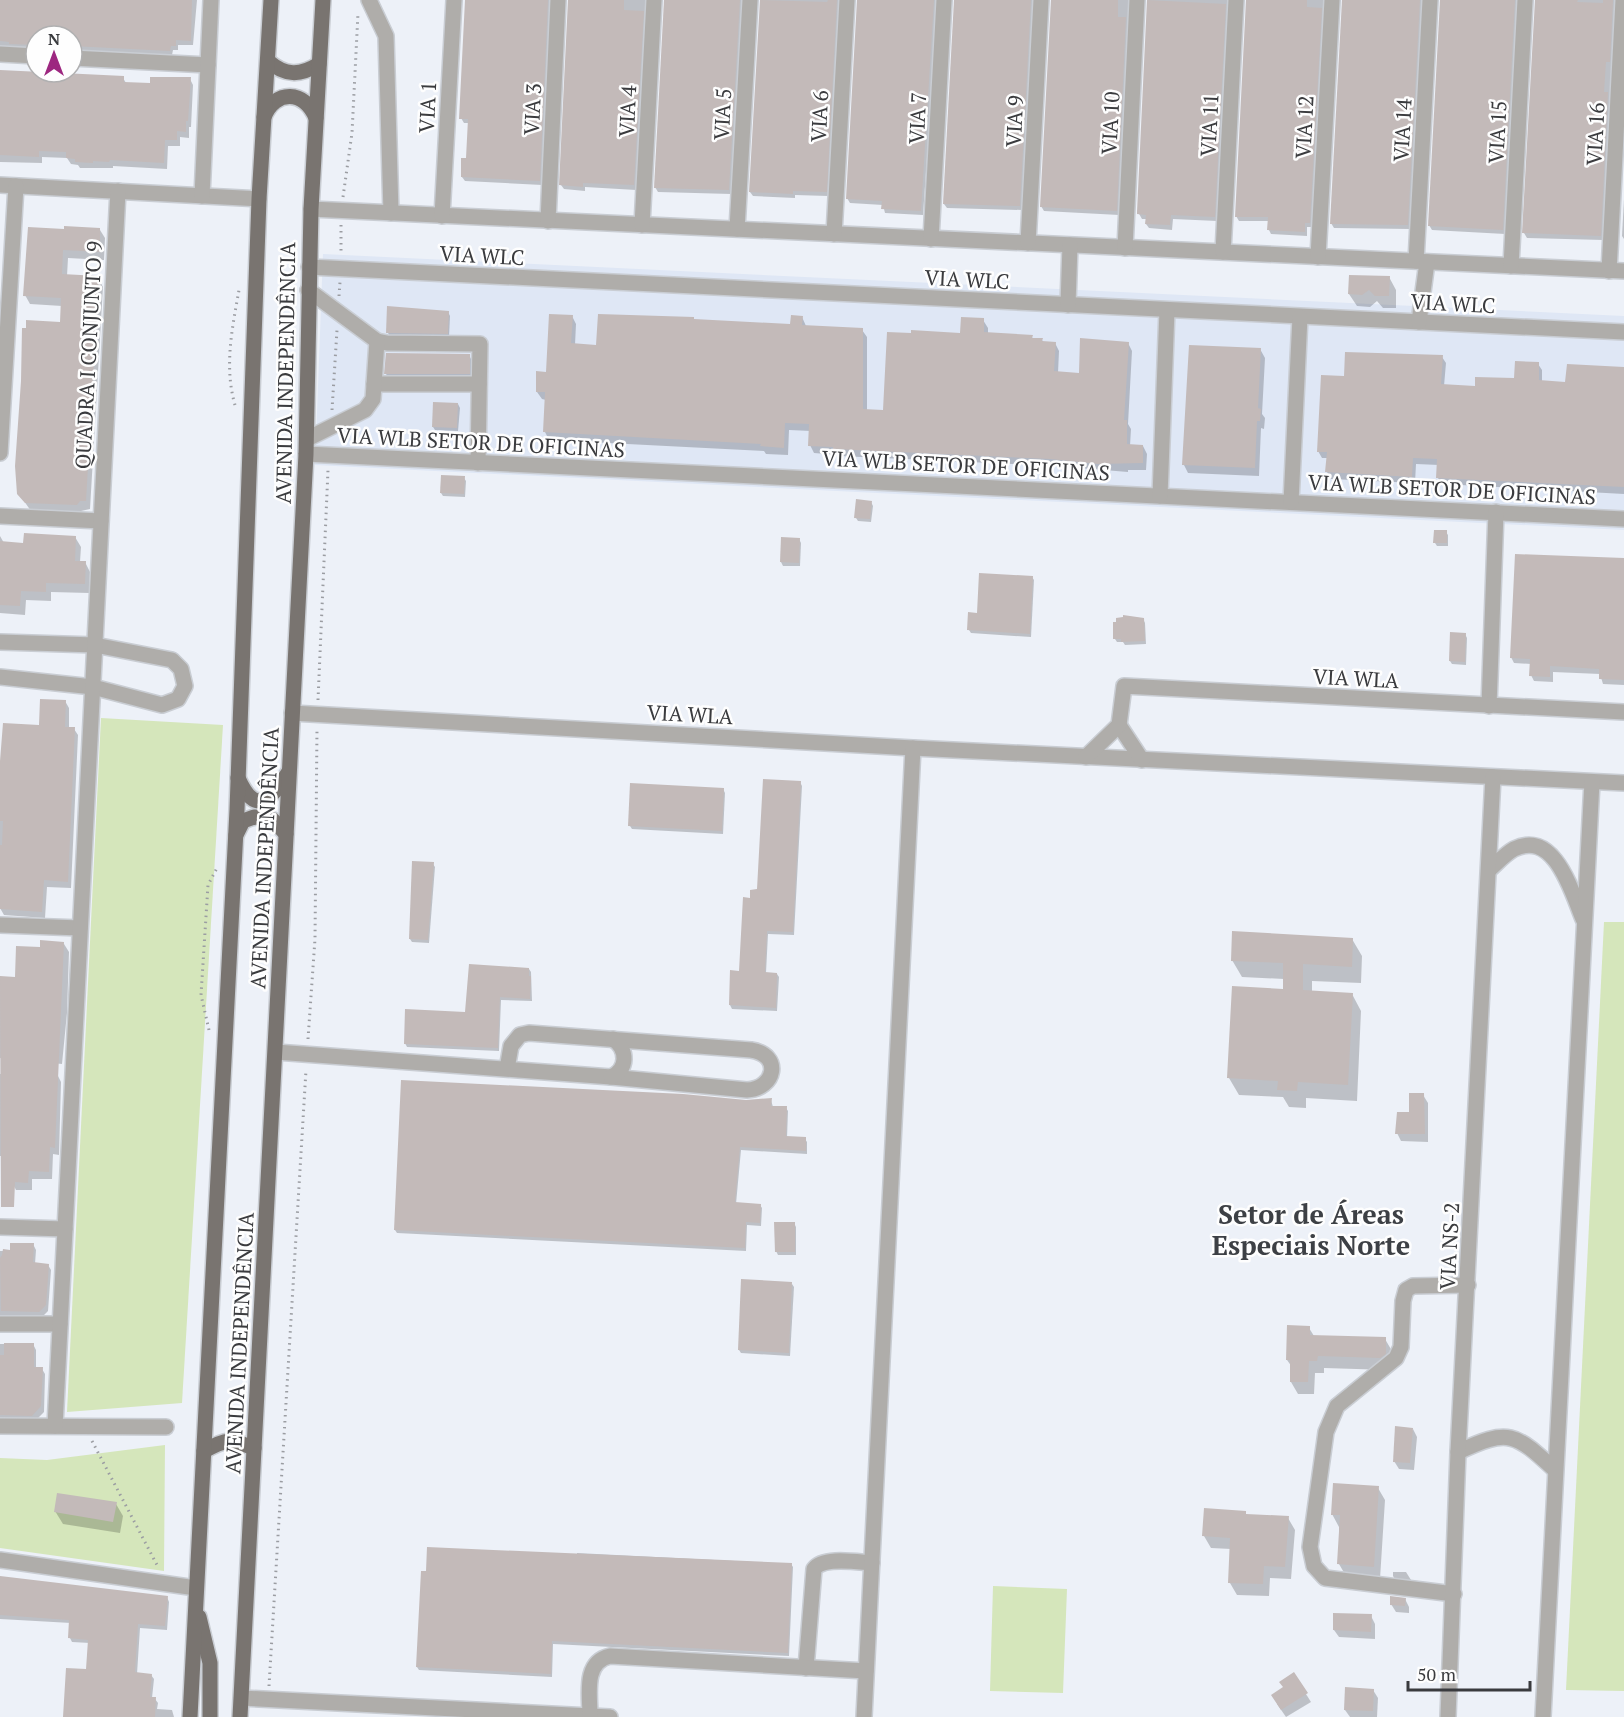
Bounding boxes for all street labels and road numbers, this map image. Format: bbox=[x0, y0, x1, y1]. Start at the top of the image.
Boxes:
street label: VIA 1 bbox=[412, 80, 442, 134]
street label: VIA 3 bbox=[517, 82, 547, 136]
street label: VIA 4 bbox=[612, 84, 642, 138]
street label: VIA 5 bbox=[707, 87, 737, 141]
street label: VIA 6 bbox=[804, 89, 834, 143]
street label: VIA 7 bbox=[902, 91, 932, 145]
street label: VIA 10 bbox=[1094, 91, 1126, 155]
street label: VIA 11 bbox=[1193, 93, 1225, 157]
street label: VIA 9 bbox=[999, 94, 1029, 148]
street label: VIA 12 bbox=[1288, 95, 1320, 159]
street label: VIA 14 bbox=[1386, 97, 1418, 162]
street label: VIA 15 bbox=[1481, 100, 1513, 164]
street label: VIA 16 bbox=[1579, 102, 1611, 166]
street label: VIA WLC bbox=[439, 239, 525, 271]
street label: QUADRA I CONJUNTO 9 bbox=[68, 240, 108, 470]
street label: AVENIDA INDEPENDÊNCIA bbox=[269, 241, 301, 504]
street label: VIA WLC bbox=[924, 263, 1010, 295]
street label: VIA WLC bbox=[1410, 287, 1496, 319]
street label: VIA WLB SETOR DE OFICINAS bbox=[336, 420, 626, 464]
street label: VIA WLB SETOR DE OFICINAS bbox=[821, 443, 1111, 487]
street label: VIA WLB SETOR DE OFICINAS bbox=[1307, 467, 1597, 511]
street label: VIA WLA bbox=[1312, 662, 1400, 694]
street label: VIA WLA bbox=[646, 698, 734, 730]
street label: AVENIDA INDEPENDÊNCIA bbox=[243, 726, 285, 990]
street label: VIA NS-2 bbox=[1433, 1202, 1465, 1290]
street label: AVENIDA INDEPENDÊNCIA bbox=[218, 1211, 260, 1475]

